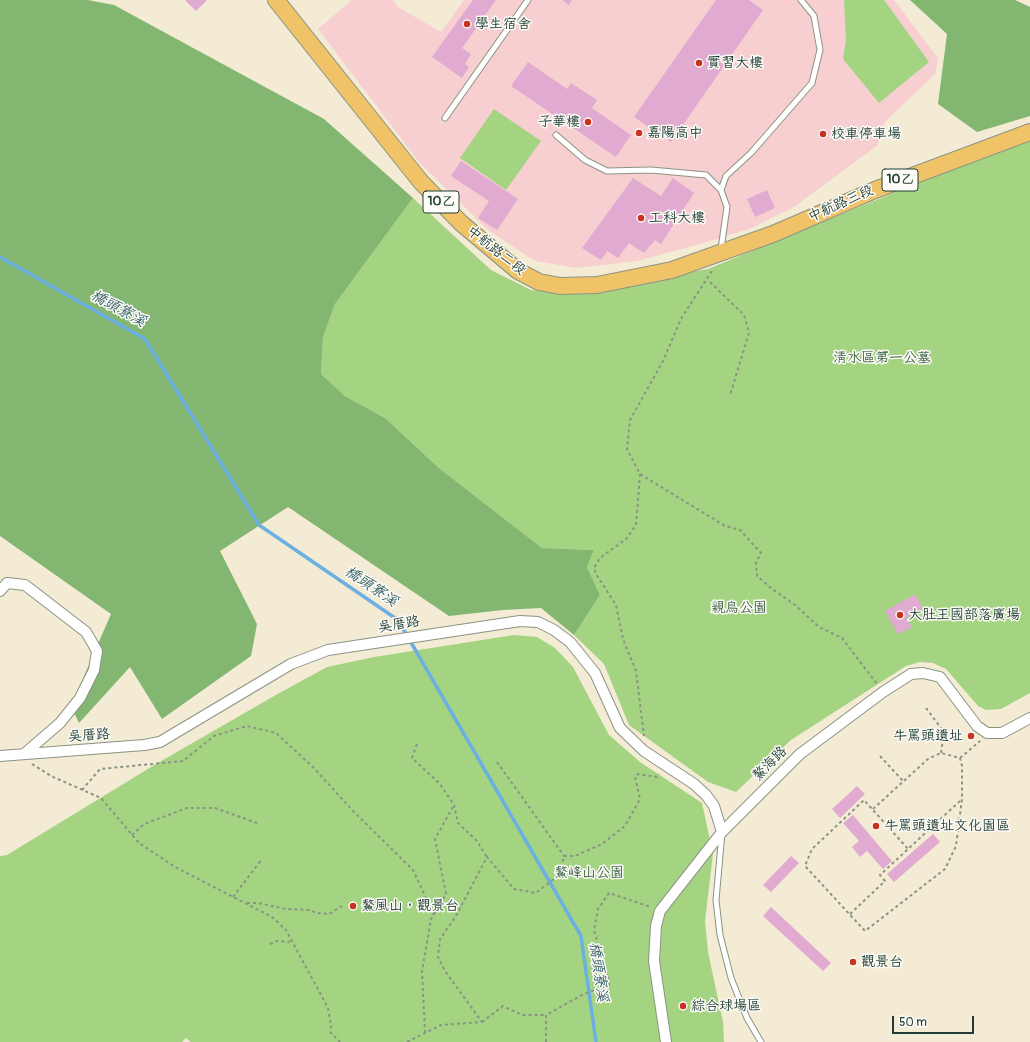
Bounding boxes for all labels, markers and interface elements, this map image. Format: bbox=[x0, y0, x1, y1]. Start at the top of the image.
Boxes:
place label: 學生宿舍 bbox=[475, 16, 531, 32]
marker: 學生宿舍 bbox=[462, 19, 472, 29]
place label: 實習大樓 bbox=[707, 55, 763, 71]
marker: 實習大樓 bbox=[694, 58, 704, 68]
place label: 子華樓 bbox=[538, 114, 580, 130]
marker: 子華樓 bbox=[583, 117, 593, 127]
place label: 嘉陽高中 bbox=[647, 125, 703, 141]
place label: 校車停車場 bbox=[831, 126, 901, 142]
marker: 嘉陽高中 bbox=[634, 128, 644, 138]
marker: 校車停車場 bbox=[818, 129, 828, 139]
road number: 10乙 bbox=[882, 169, 918, 191]
street label: 中航路三段 bbox=[806, 182, 876, 226]
road number: 10乙 bbox=[423, 191, 459, 213]
place label: 工科大樓 bbox=[649, 210, 705, 226]
marker: 工科大樓 bbox=[636, 213, 646, 223]
street label: 中航路二段 bbox=[463, 223, 529, 279]
water label: 橋頭寮溪 bbox=[87, 287, 149, 331]
park label: 清水區第一公墓 bbox=[833, 350, 931, 366]
water label: 橋頭寮溪 bbox=[341, 563, 401, 611]
park label: 親鳥公園 bbox=[711, 600, 767, 616]
place label: 大肚王國部落廣場 bbox=[908, 607, 1020, 623]
marker: 大肚王國部落廣場 bbox=[895, 610, 905, 620]
street label: 吳厝路 bbox=[377, 613, 421, 637]
street label: 吳厝路 bbox=[67, 726, 111, 746]
place label: 牛罵頭遺址 bbox=[893, 728, 963, 744]
marker: 牛罵頭遺址 bbox=[966, 731, 976, 741]
street label: 鰲海路 bbox=[749, 743, 791, 785]
place label: 牛罵頭遺址文化園區 bbox=[884, 818, 1010, 834]
marker: 牛罵頭遺址文化園區 bbox=[871, 821, 881, 831]
park label: 鰲峰山公園 bbox=[554, 865, 624, 881]
place label: 鰲風山，觀景台 bbox=[361, 898, 459, 914]
marker: 鰲風山，觀景台 bbox=[348, 901, 358, 911]
water label: 橋頭寮溪 bbox=[585, 941, 611, 1003]
place label: 觀景台 bbox=[861, 954, 903, 970]
marker: 觀景台 bbox=[848, 957, 858, 967]
place label: 綜合球場區 bbox=[691, 998, 761, 1014]
marker: 綜合球場區 bbox=[678, 1001, 688, 1011]
scale bar bbox=[894, 1008, 976, 1034]
text: 50 m bbox=[899, 1015, 927, 1030]

